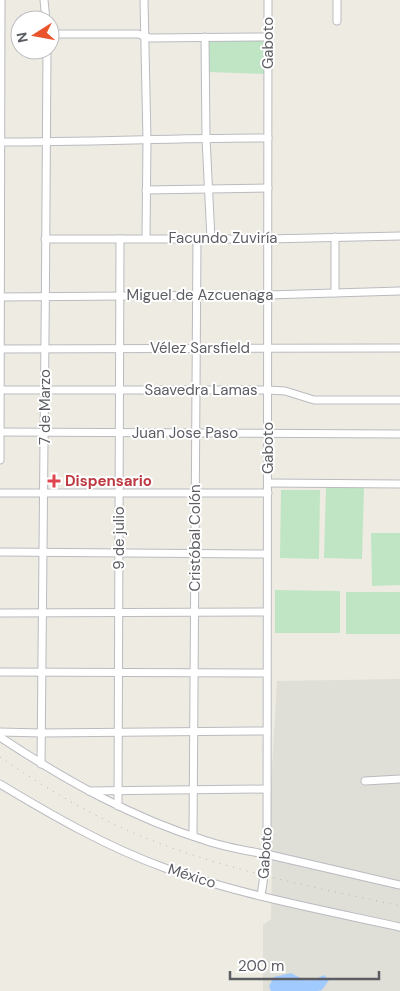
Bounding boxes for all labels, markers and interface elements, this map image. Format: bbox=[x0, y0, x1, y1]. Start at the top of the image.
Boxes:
north arrow bbox=[10, 10, 60, 60]
street label: Gaboto bbox=[258, 17, 278, 69]
text: N bbox=[12, 31, 32, 44]
street label: Facundo Zuviría bbox=[168, 228, 278, 248]
street label: Miguel de Azcuenaga bbox=[127, 285, 273, 305]
street label: Vélez Sarsfield bbox=[150, 338, 250, 358]
street label: 7 de Marzo bbox=[35, 369, 55, 445]
street label: Saavedra Lamas bbox=[144, 380, 258, 400]
street label: Gaboto bbox=[258, 422, 278, 474]
street label: Juan Jose Paso bbox=[132, 423, 238, 443]
place label: Dispensario bbox=[65, 471, 152, 491]
marker: Dispensario bbox=[47, 474, 61, 488]
street label: Cristóbal Colón bbox=[185, 484, 205, 592]
street label: 9 de julio bbox=[109, 506, 129, 570]
street label: Gaboto bbox=[253, 826, 277, 880]
street label: México bbox=[165, 859, 219, 893]
scale bar bbox=[230, 948, 379, 980]
text: 200 m bbox=[238, 956, 284, 976]

